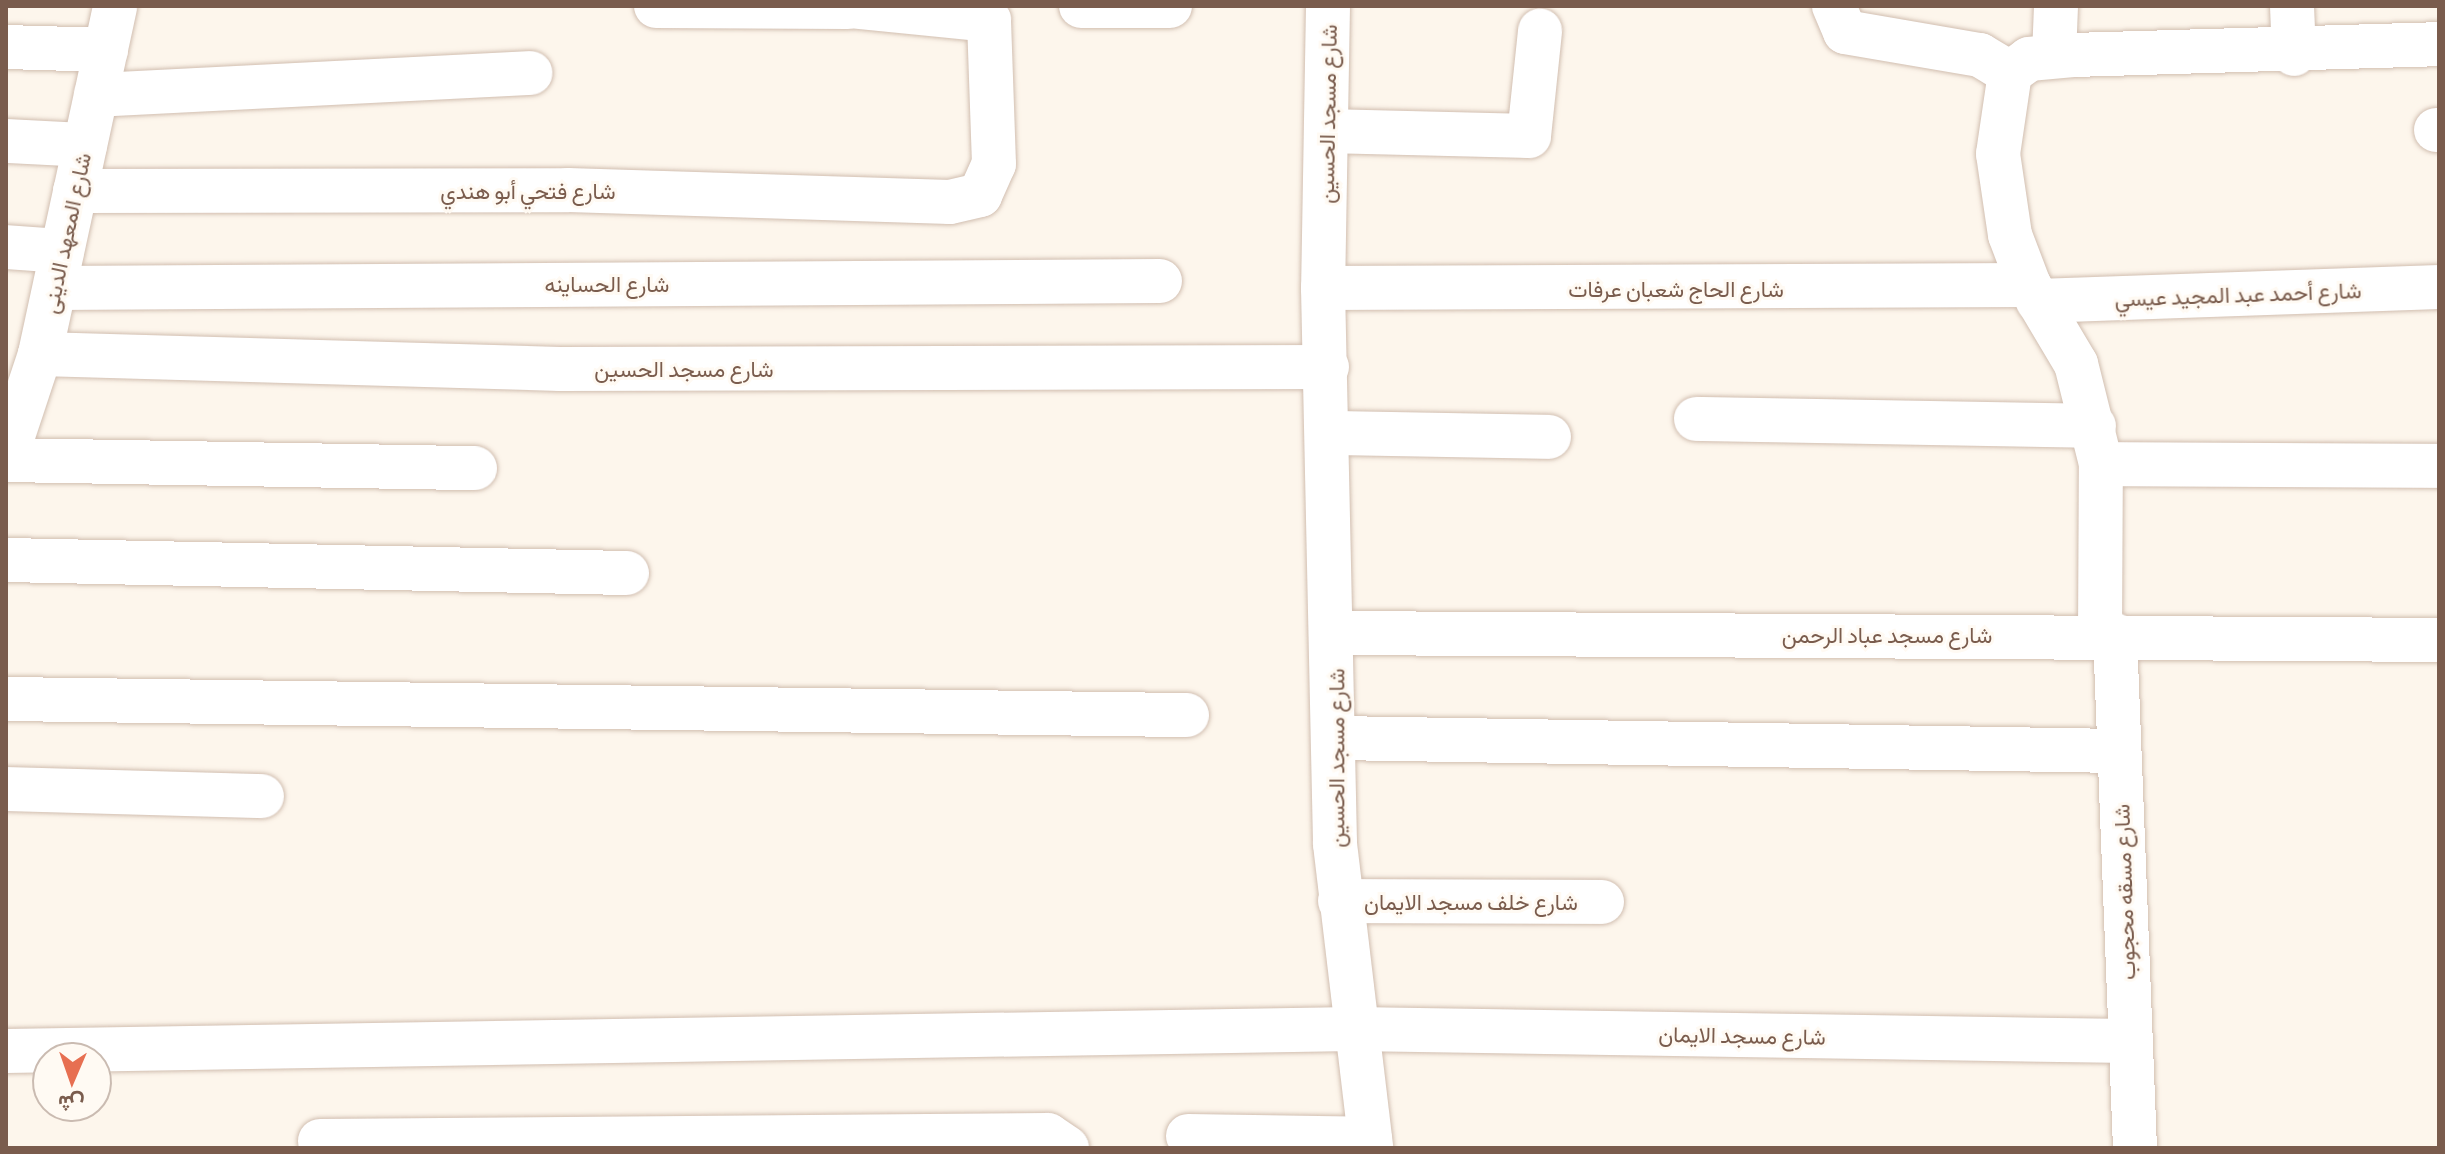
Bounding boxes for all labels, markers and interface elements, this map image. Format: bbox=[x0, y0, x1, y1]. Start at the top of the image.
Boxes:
street label: شارع مسجد الحسين bbox=[1312, 24, 1342, 204]
street label: شارع المعهد الدينى bbox=[36, 150, 96, 316]
street label: شارع فتحي أبو هندي bbox=[440, 178, 616, 204]
street label: شارع الحساينه bbox=[545, 271, 669, 297]
street label: شارع الحاج شعبان عرفات bbox=[1568, 276, 1784, 302]
street label: شارع أحمد عبد المجيد عيسي bbox=[2114, 276, 2362, 312]
street label: شارع مسجد الحسين bbox=[594, 356, 774, 382]
street label: شارع مسجد عباد الرحمن bbox=[1782, 622, 1992, 648]
street label: شارع مسجد الحسين bbox=[1323, 668, 1349, 848]
street label: شارع مسقه محجوب bbox=[2108, 804, 2140, 980]
street label: شارع خلف مسجد الايمان bbox=[1364, 889, 1578, 915]
street label: شارع مسجد الايمان bbox=[1658, 1020, 1826, 1050]
north arrow bbox=[32, 1042, 112, 1122]
text: ش bbox=[58, 1091, 85, 1118]

